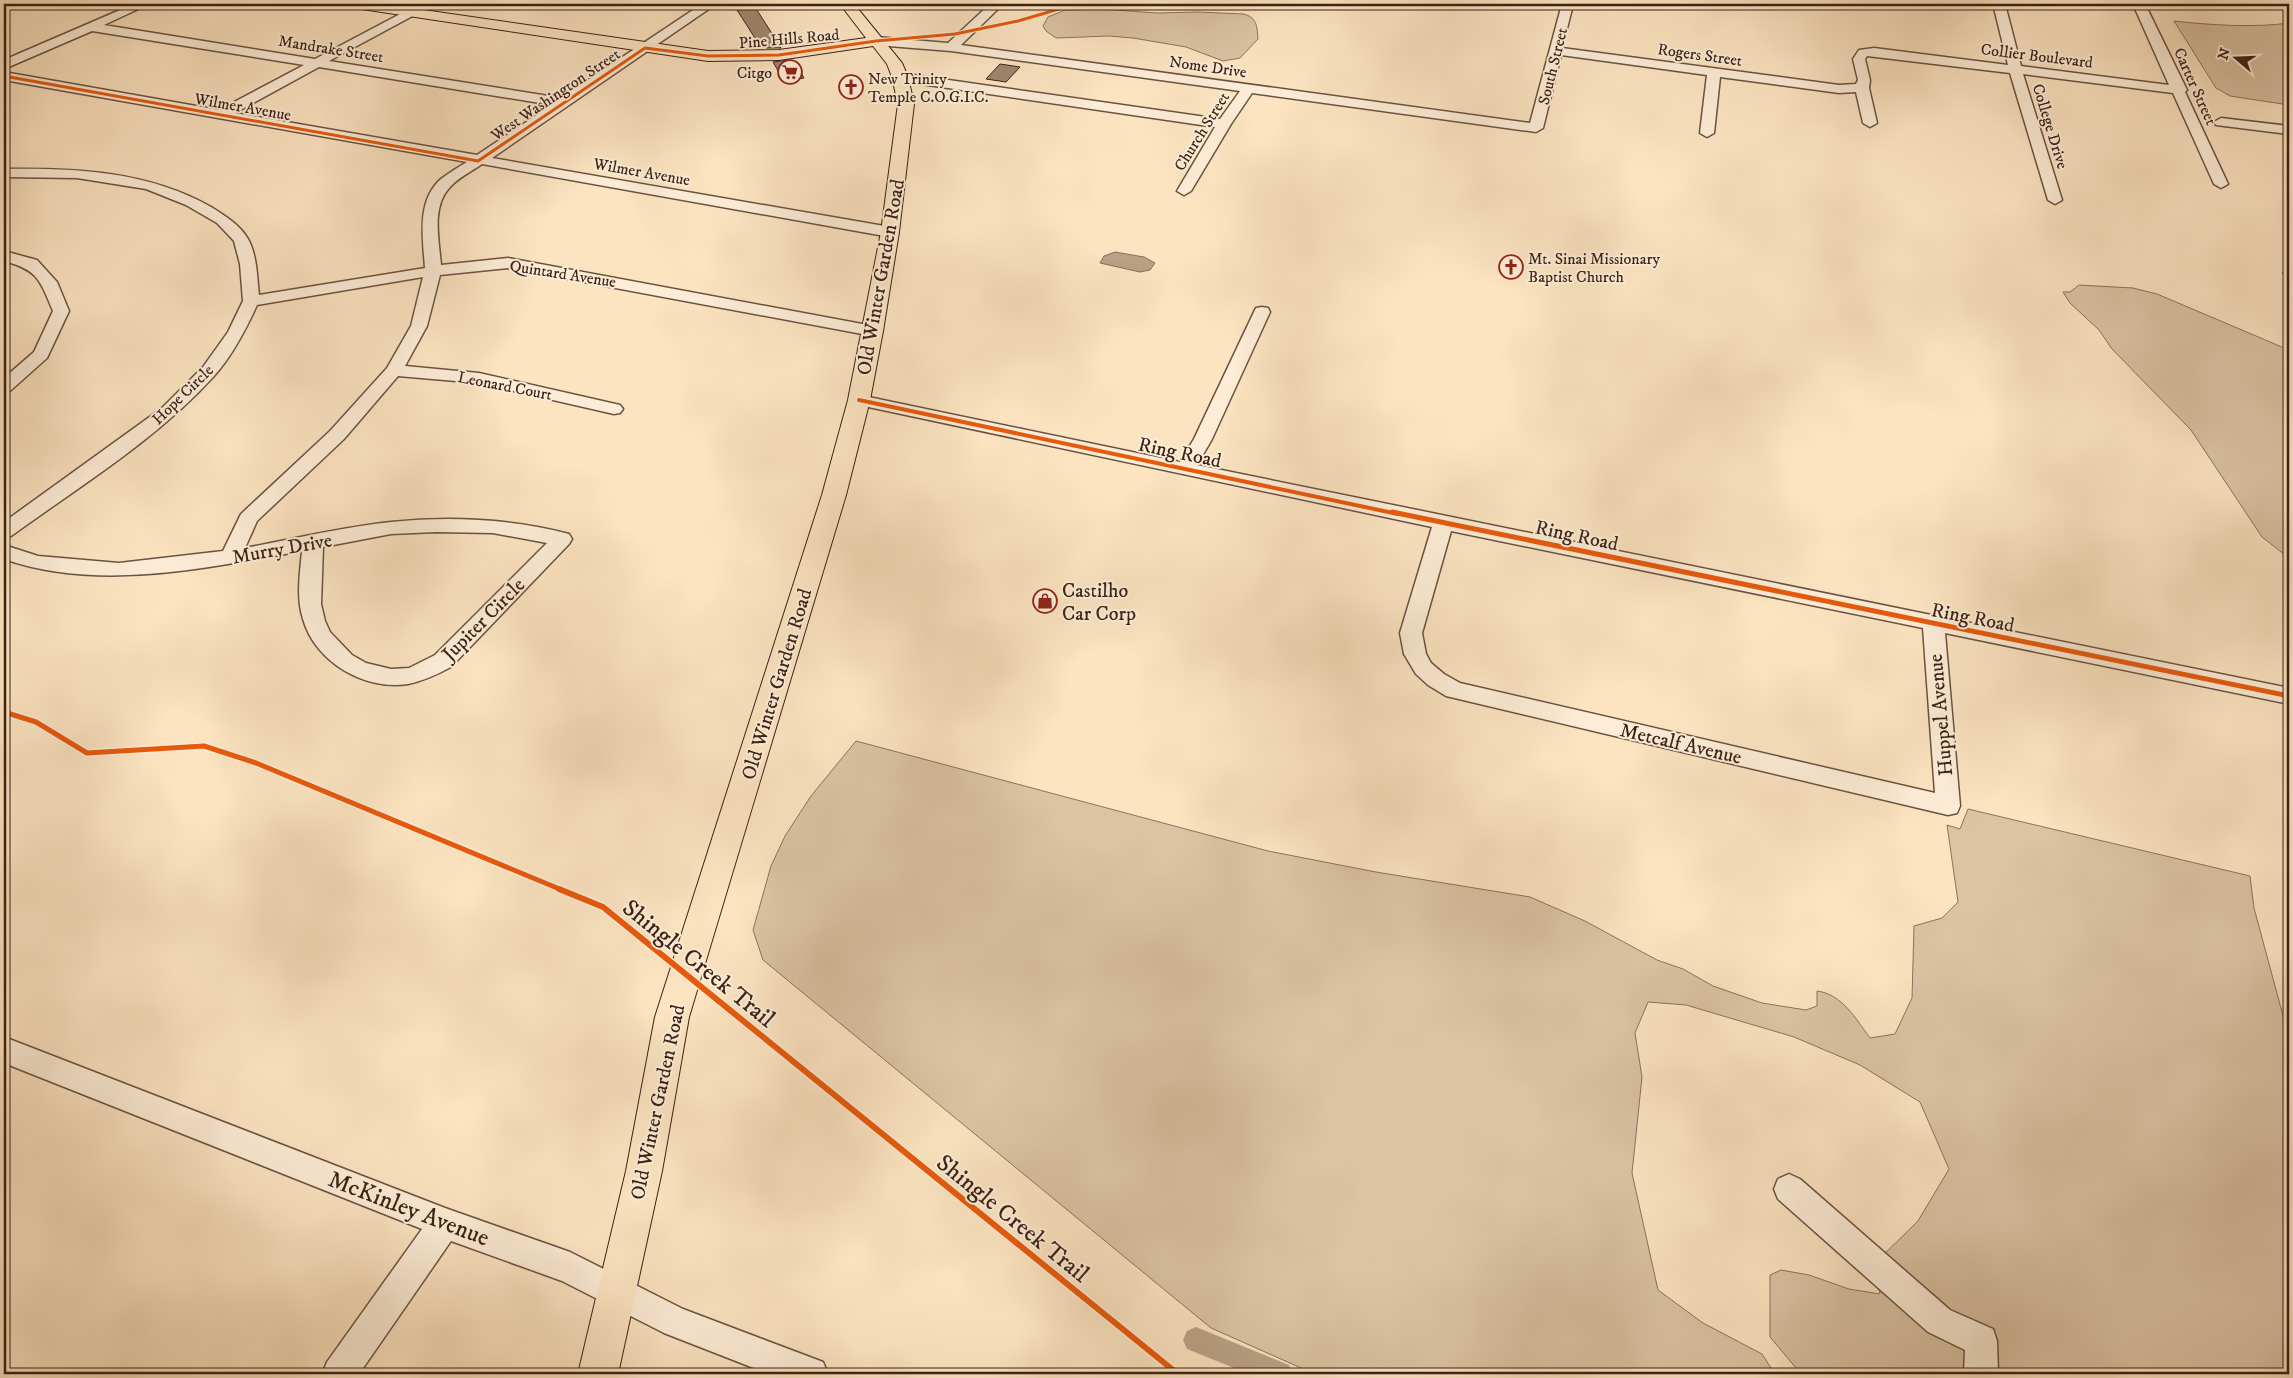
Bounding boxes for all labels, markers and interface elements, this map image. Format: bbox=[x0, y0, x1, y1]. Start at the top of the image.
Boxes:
street label: Pine Hills Road bbox=[738, 25, 840, 53]
street label: South Street bbox=[1534, 26, 1572, 107]
street label: Mandrake Street bbox=[277, 31, 385, 67]
north arrow bbox=[2210, 32, 2260, 82]
street label: Rogers Street bbox=[1656, 39, 1744, 71]
street label: Collier Boulevard bbox=[1980, 39, 2094, 73]
street label: West Washington Street bbox=[486, 44, 624, 146]
street label: Carter Street bbox=[2169, 45, 2221, 128]
text: N bbox=[2214, 45, 2235, 62]
street label: Nome Drive bbox=[1168, 52, 1248, 82]
supermarket icon: Citgo bbox=[777, 59, 803, 85]
place label: Citgo bbox=[737, 63, 772, 83]
place label: New Trinity Temple C.O.G.I.C. bbox=[868, 69, 989, 107]
church icon: New Trinity Temple C.O.G.I.C. bbox=[838, 74, 864, 100]
street label: College Drive bbox=[2028, 81, 2073, 172]
street label: Wilmer Avenue bbox=[192, 88, 293, 125]
street label: Church Street bbox=[1170, 88, 1234, 175]
street label: Wilmer Avenue bbox=[591, 153, 692, 190]
street label: Old Winter Garden Road bbox=[852, 177, 911, 377]
place label: Mt. Sinai Missionary Baptist Church bbox=[1528, 249, 1660, 287]
church icon: Mt. Sinai Missionary Baptist Church bbox=[1498, 254, 1524, 280]
street label: Quintard Avenue bbox=[508, 256, 618, 292]
street label: Hope Circle bbox=[148, 360, 218, 429]
street label: Leonard Court bbox=[456, 367, 554, 405]
street label: Ring Road bbox=[1136, 432, 1224, 474]
street label: Ring Road bbox=[1533, 515, 1621, 557]
street label: Murry Drive bbox=[230, 528, 334, 571]
street label: Jupiter Circle bbox=[436, 573, 531, 668]
place label: Castilho Car Corp bbox=[1062, 579, 1136, 627]
street label: Old Winter Garden Road bbox=[736, 586, 818, 783]
shop icon: Castilho Car Corp bbox=[1032, 588, 1058, 614]
street label: Ring Road bbox=[1929, 598, 2017, 639]
street label: Huppel Avenue bbox=[1924, 653, 1959, 777]
street label: Metcalf Avenue bbox=[1617, 718, 1744, 771]
street label: Shingle Creek Trail bbox=[616, 893, 781, 1035]
street label: Old Winter Garden Road bbox=[626, 1002, 691, 1202]
street label: Shingle Creek Trail bbox=[930, 1148, 1095, 1290]
street label: McKinley Avenue bbox=[324, 1164, 494, 1253]

